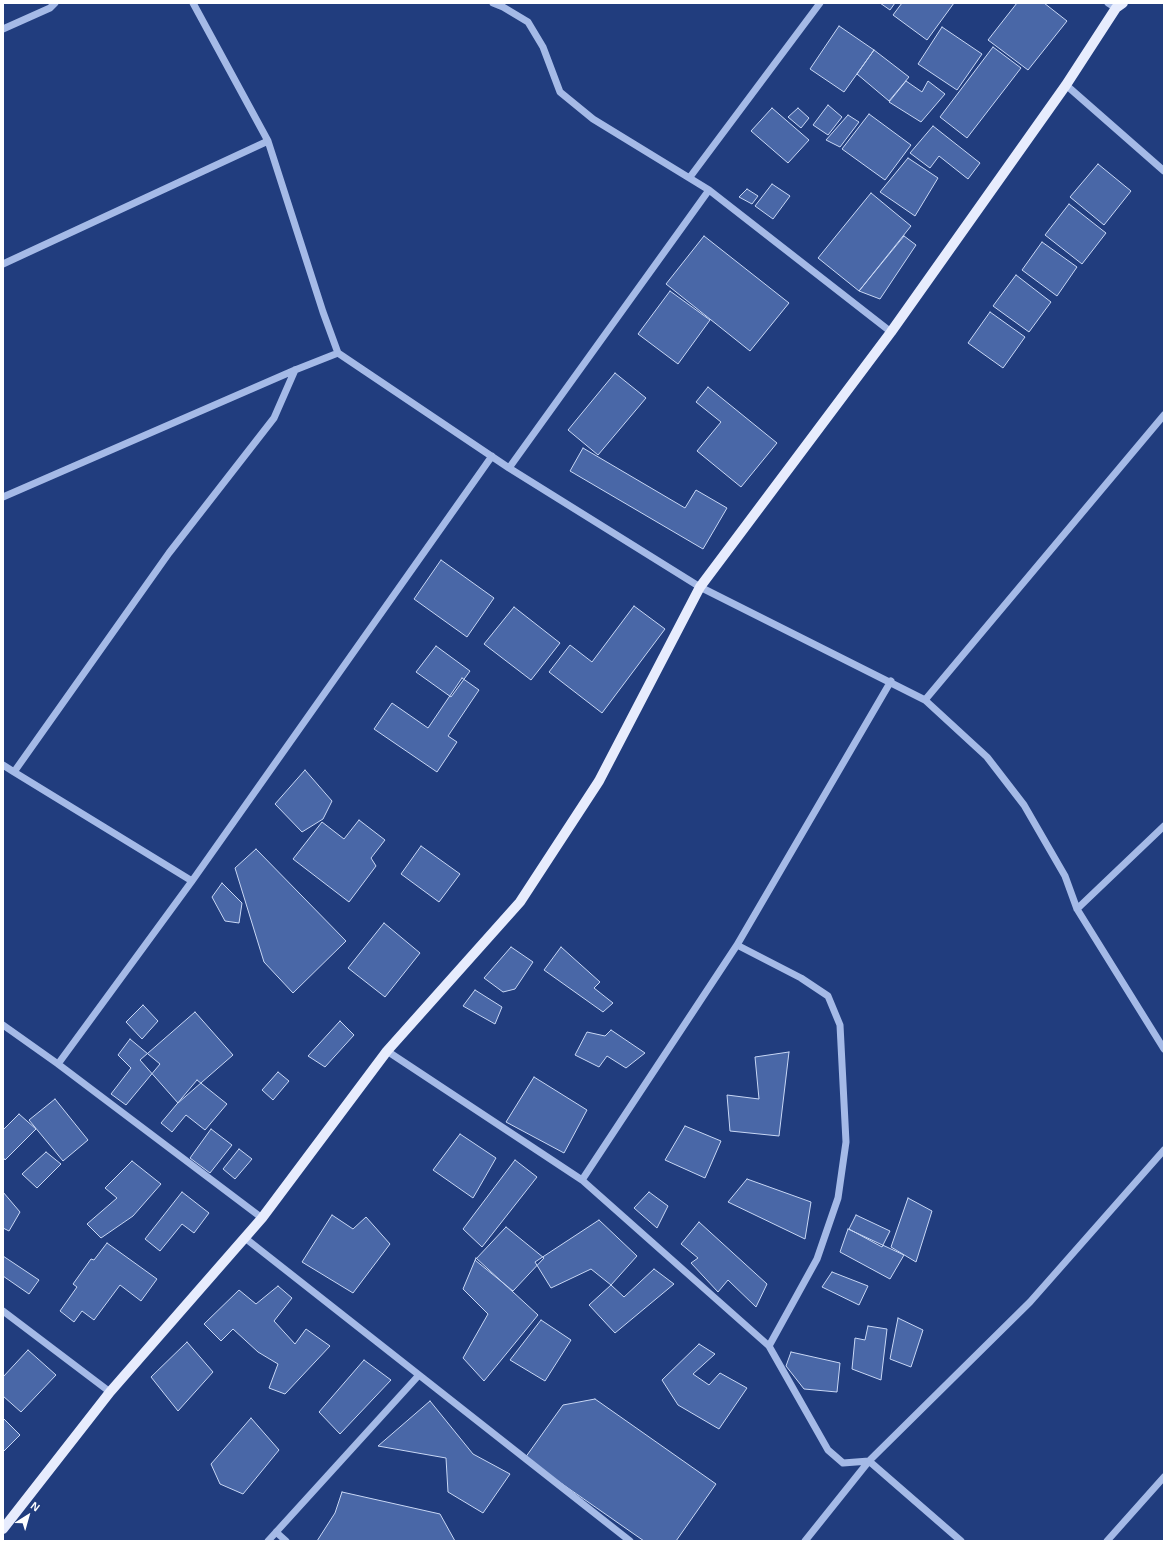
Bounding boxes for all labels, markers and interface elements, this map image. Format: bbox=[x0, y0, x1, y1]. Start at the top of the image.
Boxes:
north arrow bbox=[8, 1496, 48, 1536]
text: N bbox=[28, 1499, 42, 1514]

